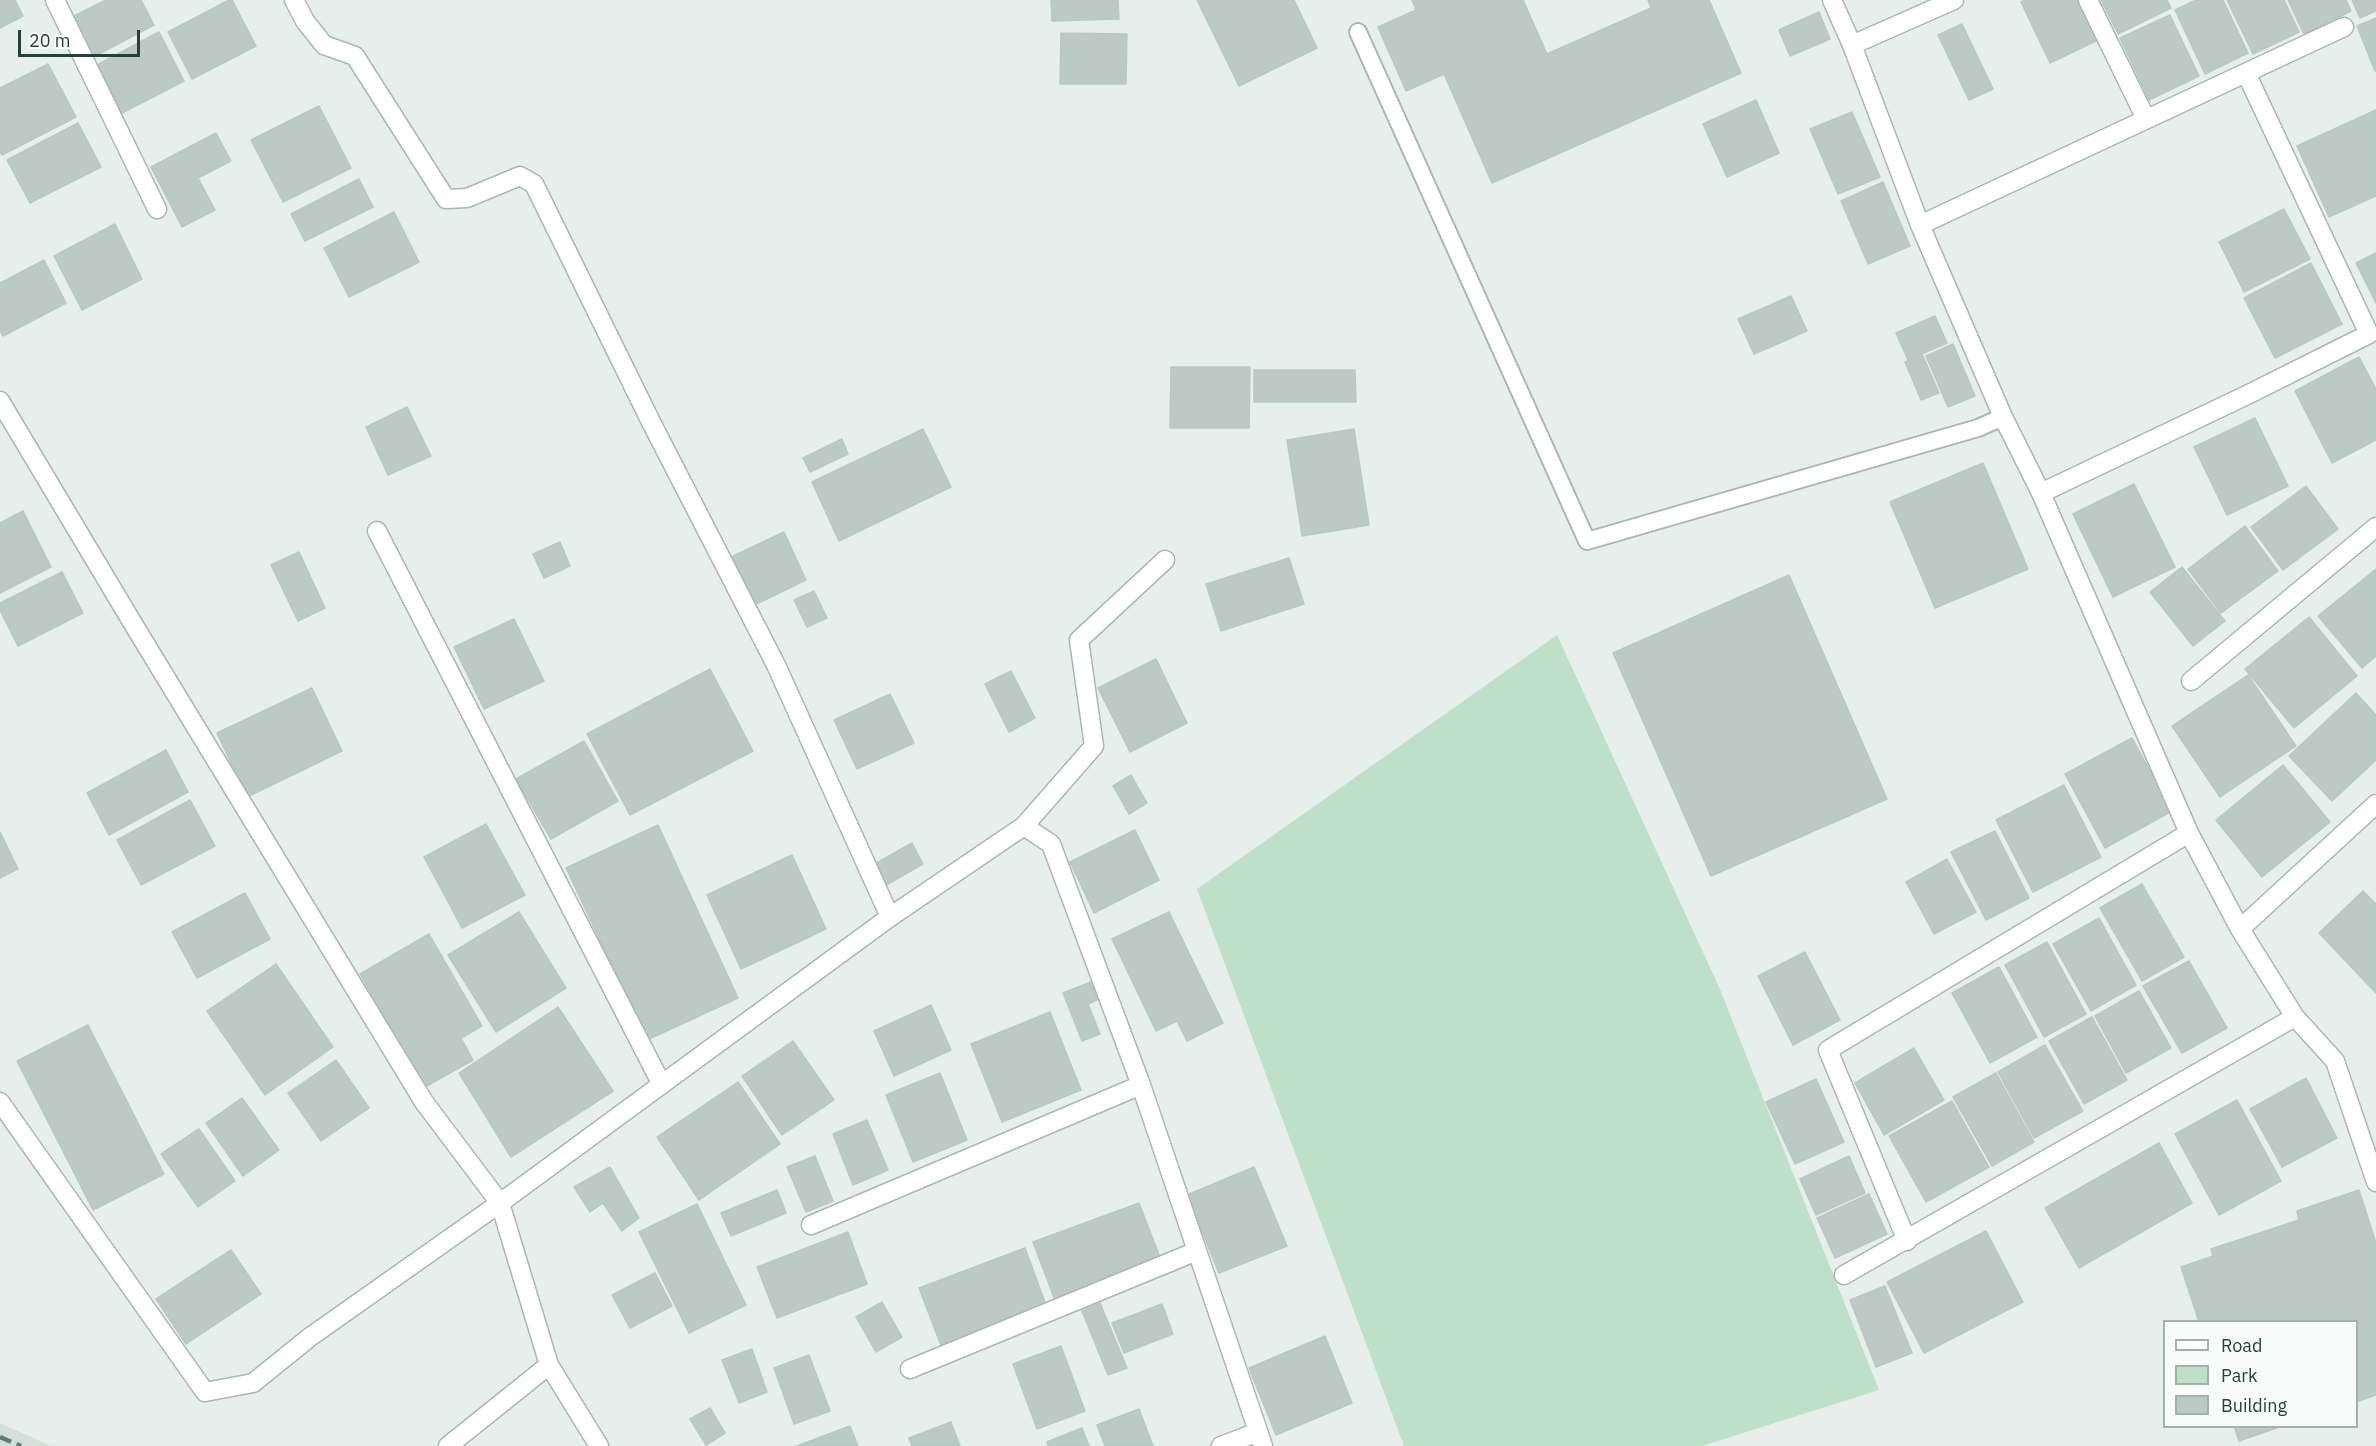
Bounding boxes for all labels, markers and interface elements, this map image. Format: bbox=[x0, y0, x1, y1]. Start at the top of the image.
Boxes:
scale bar bbox=[21, 18, 142, 56]
text: 20 m bbox=[29, 29, 71, 52]
legend bbox=[2163, 1320, 2358, 1428]
text: Road bbox=[2221, 1334, 2262, 1357]
text: Park bbox=[2221, 1364, 2257, 1387]
text: Building bbox=[2221, 1394, 2287, 1417]

